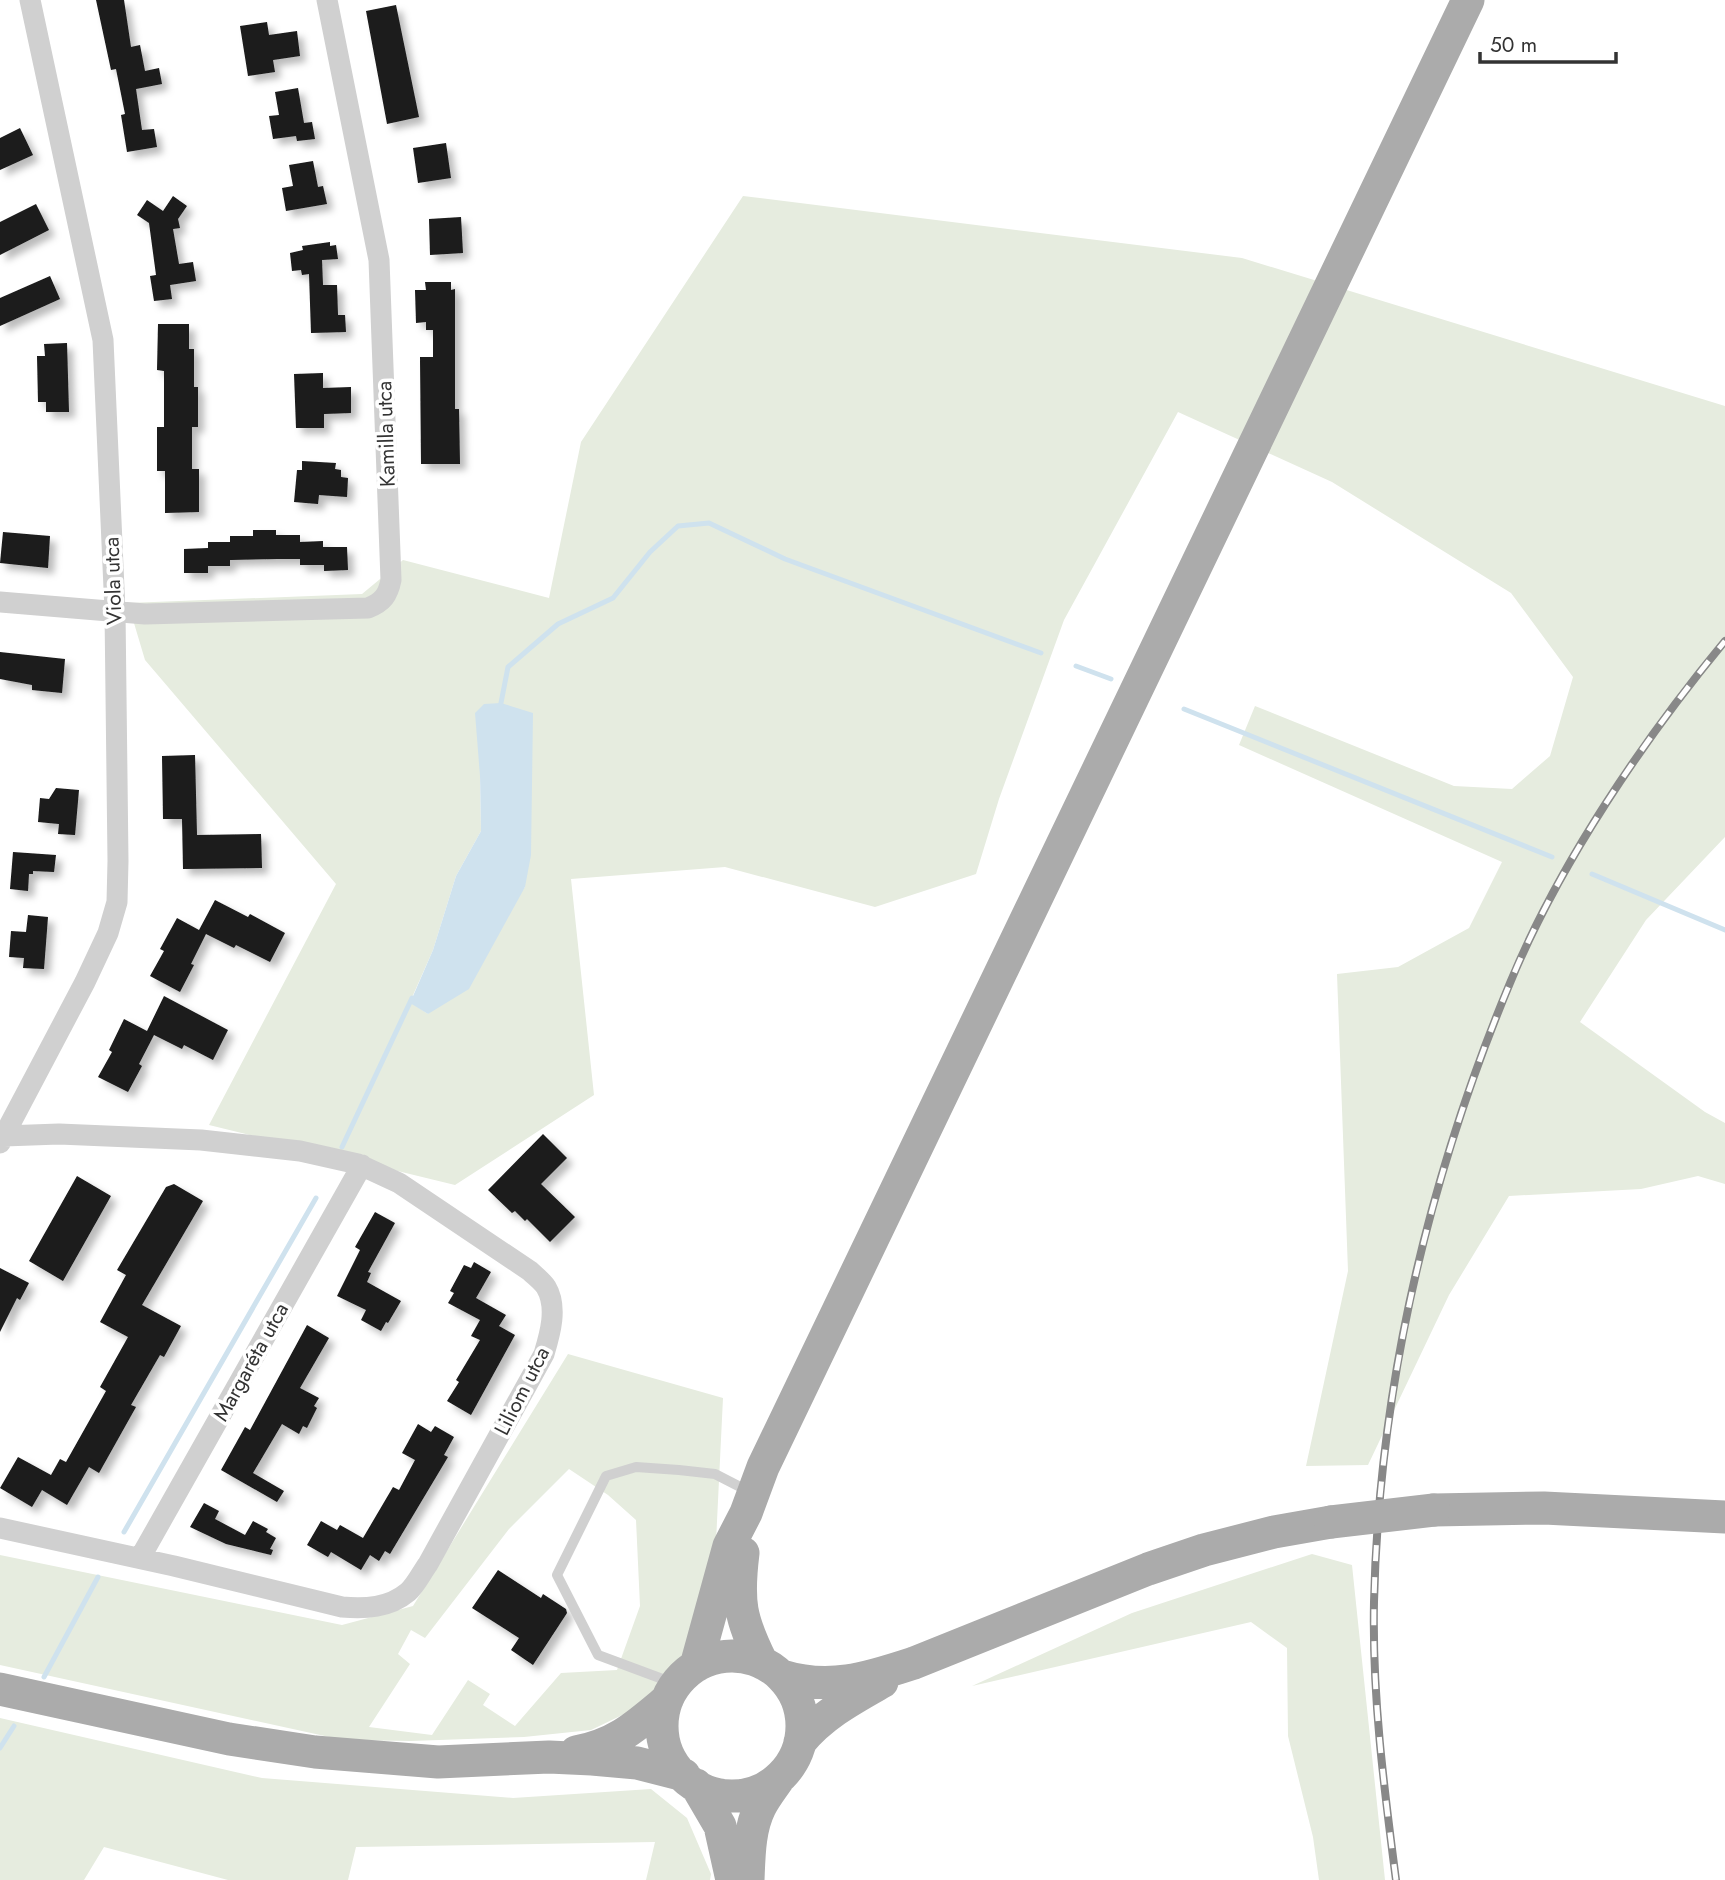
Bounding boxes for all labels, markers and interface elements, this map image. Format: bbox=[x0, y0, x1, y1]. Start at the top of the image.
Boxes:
scale bar bbox=[1480, 21, 1616, 65]
text: 50 m bbox=[1490, 30, 1537, 60]
street label: Kamilla utca bbox=[369, 380, 403, 488]
street label: Viola utca bbox=[96, 536, 130, 626]
street label: Margaréta utca bbox=[206, 1297, 296, 1427]
street label: Liliom utca bbox=[487, 1342, 557, 1440]

